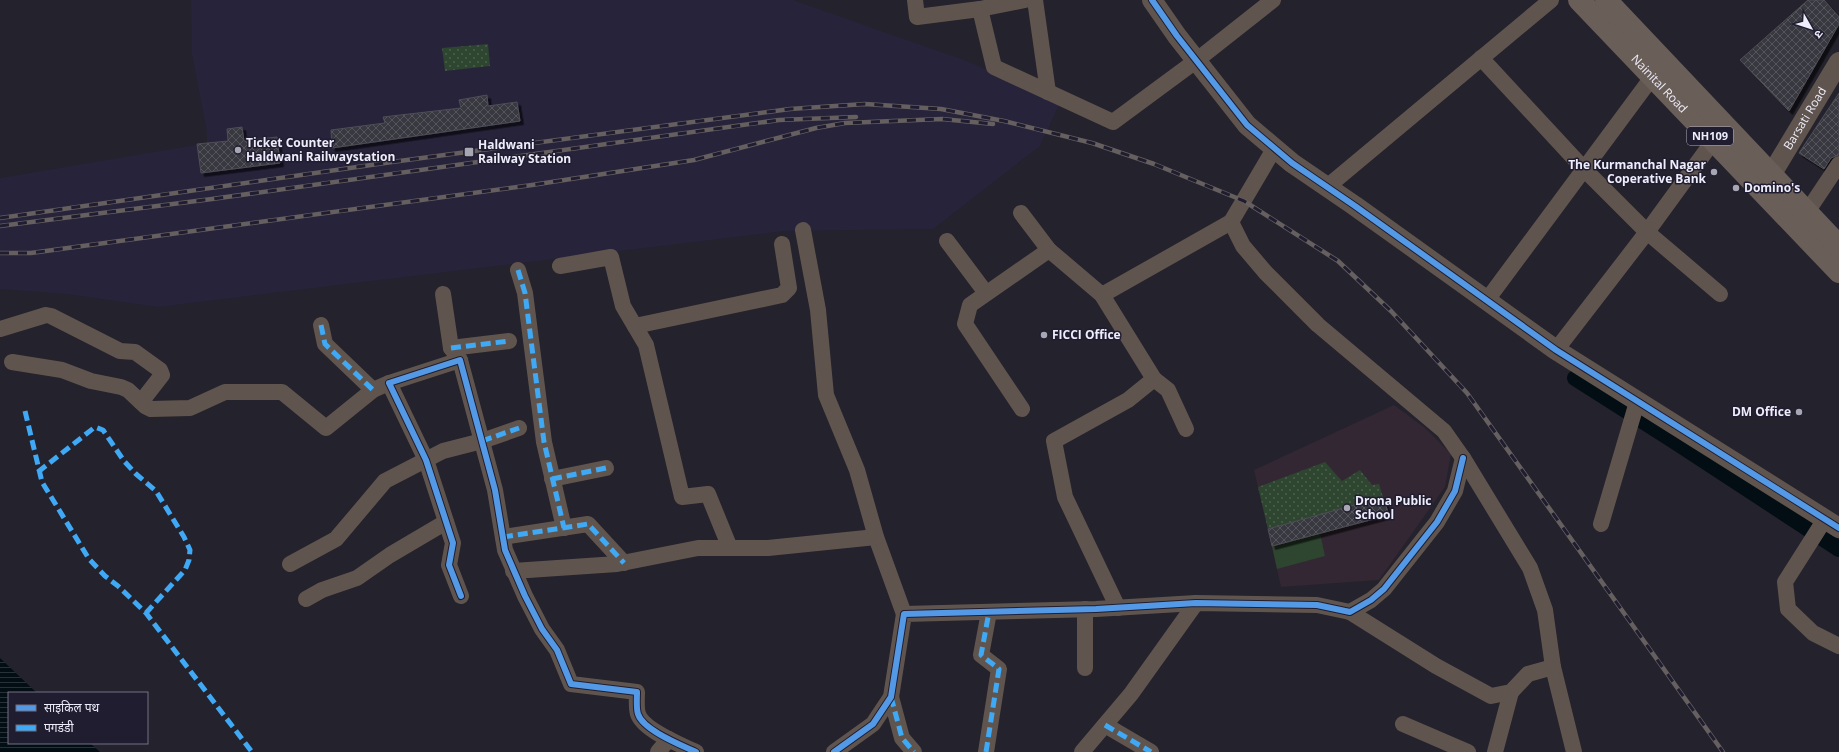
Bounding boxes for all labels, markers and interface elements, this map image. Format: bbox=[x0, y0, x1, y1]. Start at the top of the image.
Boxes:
north arrow bbox=[1791, 8, 1831, 48]
text: उ bbox=[1811, 27, 1827, 42]
street label: Nainital Road bbox=[1627, 51, 1692, 116]
street label: Barsati Road bbox=[1779, 83, 1830, 153]
road number: NH109 bbox=[1687, 127, 1733, 145]
place label: Ticket Counter Haldwani Railwaystation bbox=[246, 134, 395, 165]
place label: Haldwani Railway Station bbox=[478, 136, 571, 167]
marker: Ticket Counter Haldwani Railwaystation bbox=[233, 145, 243, 155]
marker: Haldwani Railway Station bbox=[463, 146, 475, 158]
place label: The Kurmanchal Nagar Coperative Bank bbox=[1568, 156, 1707, 187]
marker: The Kurmanchal Nagar Coperative Bank bbox=[1709, 167, 1719, 177]
place label: Domino's bbox=[1744, 179, 1800, 196]
marker: Domino's bbox=[1731, 183, 1741, 193]
place label: FICCI Office bbox=[1052, 326, 1121, 343]
marker: FICCI Office bbox=[1039, 330, 1049, 340]
place label: DM Office bbox=[1732, 403, 1791, 420]
marker: DM Office bbox=[1794, 407, 1804, 417]
place label: Drona Public School bbox=[1355, 492, 1432, 523]
marker: Drona Public School bbox=[1342, 503, 1352, 513]
legend bbox=[8, 692, 148, 744]
text: साइकिल पथ bbox=[44, 699, 100, 716]
text: पगडंडी bbox=[44, 719, 74, 736]

